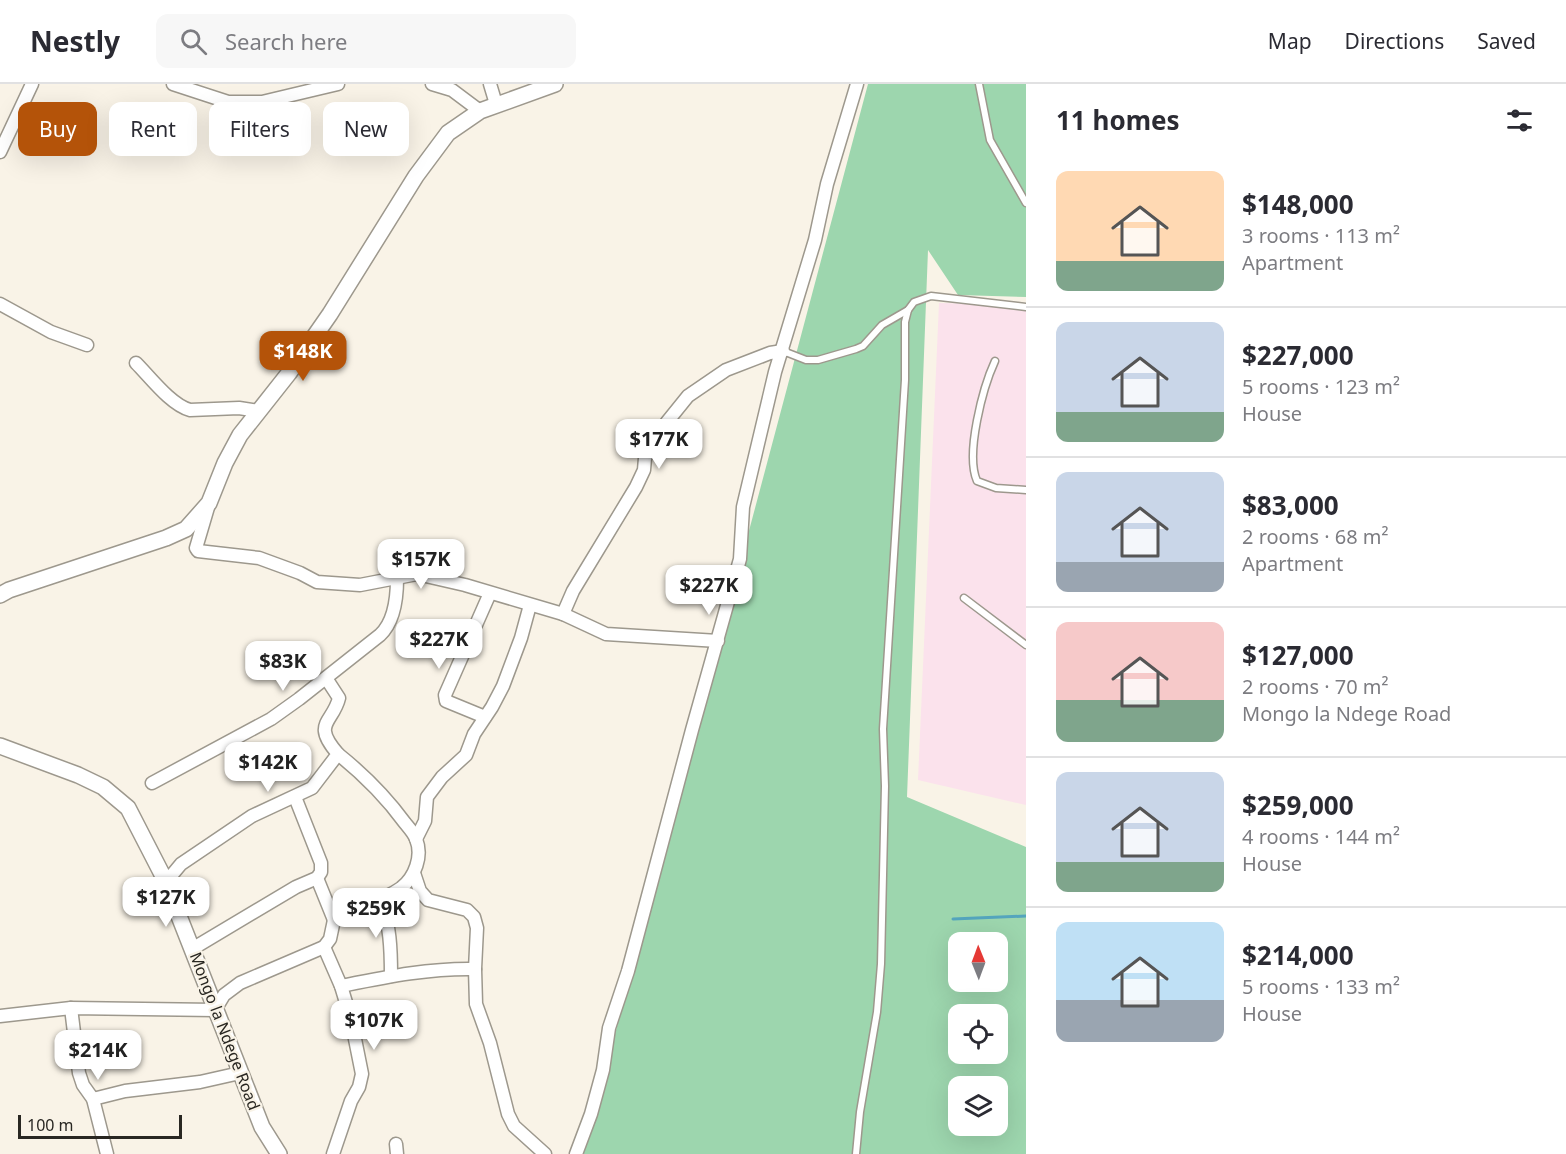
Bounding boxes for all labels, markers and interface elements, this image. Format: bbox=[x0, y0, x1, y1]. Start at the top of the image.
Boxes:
search box bbox=[156, 14, 576, 68]
text: Nestly bbox=[30, 22, 120, 60]
icon: search bbox=[177, 25, 210, 58]
text: Search here bbox=[225, 26, 347, 56]
text: Map bbox=[1268, 27, 1312, 55]
text: Directions bbox=[1345, 27, 1444, 55]
text: Saved bbox=[1477, 27, 1536, 55]
chip: Buy bbox=[18, 102, 97, 156]
chip: Rent bbox=[109, 102, 197, 156]
chip: Filters bbox=[209, 102, 311, 156]
chip: New bbox=[323, 102, 409, 156]
text: 11 homes bbox=[1056, 102, 1180, 138]
icon: filters bbox=[1503, 104, 1536, 137]
text: $148,000 bbox=[1242, 186, 1354, 222]
icon: home bbox=[1104, 195, 1176, 267]
text: 3 rooms · 113 m² bbox=[1242, 222, 1400, 249]
text: Apartment bbox=[1242, 249, 1343, 276]
pin: $148K bbox=[261, 331, 345, 382]
text: $148K bbox=[273, 337, 333, 364]
text: $227,000 bbox=[1242, 337, 1354, 373]
icon: home bbox=[1104, 346, 1176, 418]
text: 5 rooms · 123 m² bbox=[1242, 373, 1400, 400]
text: House bbox=[1242, 400, 1302, 427]
pin: $177K bbox=[617, 419, 701, 470]
text: $177K bbox=[629, 425, 689, 452]
text: $83,000 bbox=[1242, 487, 1339, 523]
icon: home bbox=[1104, 496, 1176, 568]
text: 2 rooms · 68 m² bbox=[1242, 523, 1389, 550]
pin: $157K bbox=[379, 539, 463, 590]
text: $157K bbox=[391, 545, 451, 572]
text: Apartment bbox=[1242, 550, 1343, 577]
pin: $227K bbox=[667, 565, 751, 616]
text: $227K bbox=[679, 571, 739, 598]
pin: $227K bbox=[397, 619, 481, 670]
text: $227K bbox=[409, 625, 469, 652]
text: $127,000 bbox=[1242, 637, 1354, 673]
pin: $83K bbox=[247, 641, 319, 692]
icon: home bbox=[1104, 646, 1176, 718]
text: $83K bbox=[259, 647, 307, 674]
text: 2 rooms · 70 m² bbox=[1242, 673, 1389, 700]
text: Mongo la Ndege Road bbox=[1242, 700, 1451, 727]
pin: $142K bbox=[226, 742, 310, 793]
text: $142K bbox=[238, 748, 298, 775]
text: $259,000 bbox=[1242, 787, 1354, 823]
icon: home bbox=[1104, 796, 1176, 868]
text: 4 rooms · 144 m² bbox=[1242, 823, 1400, 850]
text: House bbox=[1242, 850, 1302, 877]
pin: $127K bbox=[124, 877, 208, 928]
text: $127K bbox=[136, 883, 196, 910]
pin: $259K bbox=[334, 888, 418, 939]
text: $259K bbox=[346, 894, 406, 921]
north arrow bbox=[948, 932, 1008, 992]
map controls bbox=[948, 932, 1008, 1136]
text: $214,000 bbox=[1242, 937, 1354, 973]
icon: home bbox=[1104, 946, 1176, 1018]
street label: Mongo la Ndege Road bbox=[185, 949, 265, 1113]
text: 5 rooms · 133 m² bbox=[1242, 973, 1400, 1000]
pin: $107K bbox=[332, 1000, 416, 1051]
text: House bbox=[1242, 1000, 1302, 1027]
button: locate bbox=[948, 1004, 1008, 1064]
text: $107K bbox=[344, 1006, 404, 1033]
pin: $214K bbox=[56, 1030, 140, 1081]
text: $214K bbox=[68, 1036, 128, 1063]
button: layers bbox=[948, 1076, 1008, 1136]
scale bar bbox=[18, 1112, 182, 1140]
text: 100 m bbox=[27, 1114, 74, 1136]

